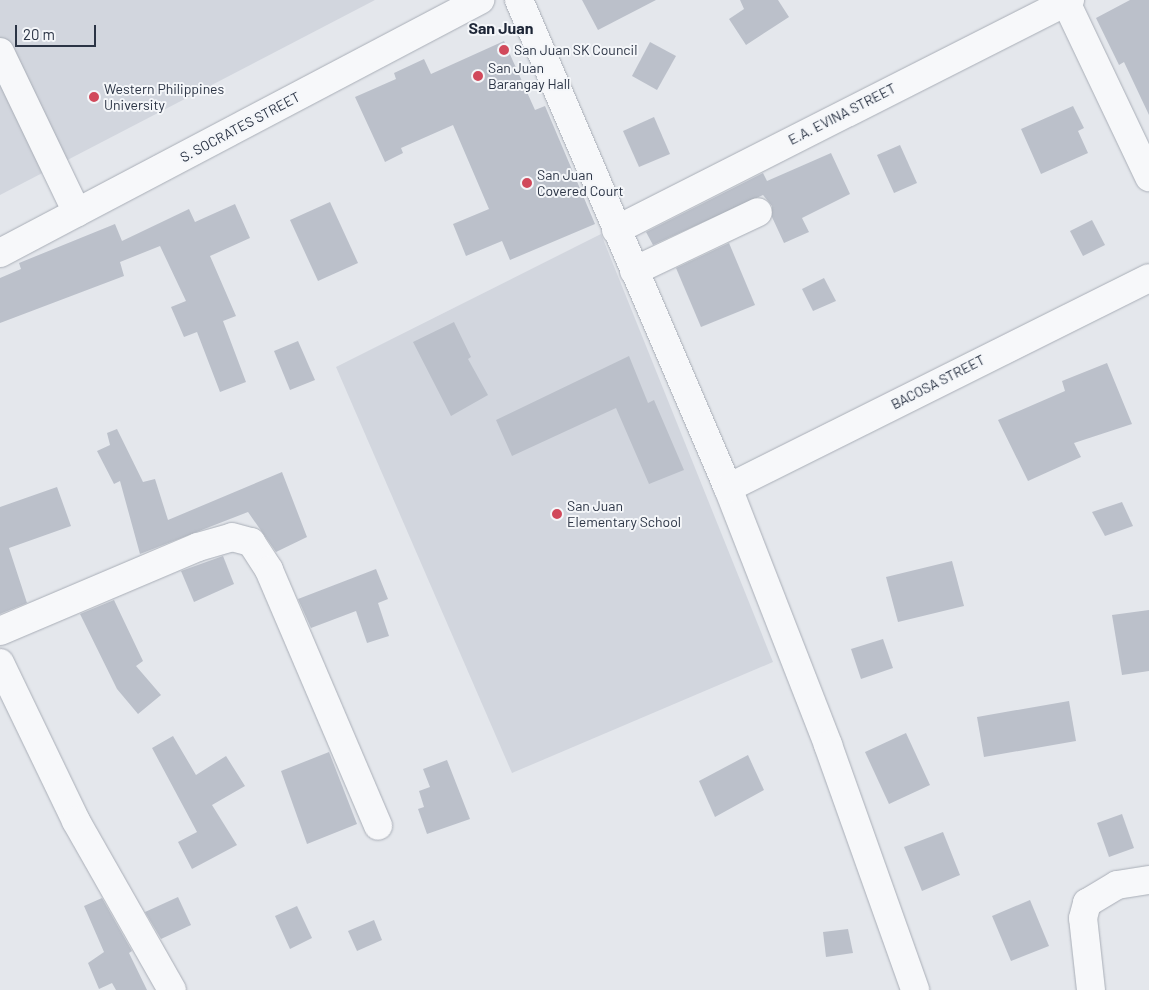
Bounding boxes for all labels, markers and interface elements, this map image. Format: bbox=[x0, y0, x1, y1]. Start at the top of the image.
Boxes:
scale bar bbox=[18, 15, 99, 47]
district label: San Juan bbox=[468, 18, 534, 38]
text: 20 m bbox=[23, 25, 55, 43]
place label: San Juan SK Council bbox=[514, 42, 637, 58]
marker: San Juan SK Council bbox=[498, 44, 510, 56]
place label: San Juan Barangay Hall bbox=[488, 60, 570, 92]
marker: San Juan Barangay Hall bbox=[472, 70, 484, 82]
street label: E.A. EVINA STREET bbox=[786, 80, 898, 148]
place label: Western Philippines University bbox=[104, 81, 224, 114]
street label: S. SOCRATES STREET bbox=[177, 88, 303, 166]
marker: Western Philippines University bbox=[88, 91, 100, 103]
place label: San Juan Covered Court bbox=[537, 167, 624, 200]
marker: San Juan Covered Court bbox=[521, 177, 533, 189]
street label: BACOSA STREET bbox=[888, 351, 988, 413]
place label: San Juan Elementary School bbox=[567, 498, 681, 530]
marker: San Juan Elementary School bbox=[551, 508, 563, 520]

